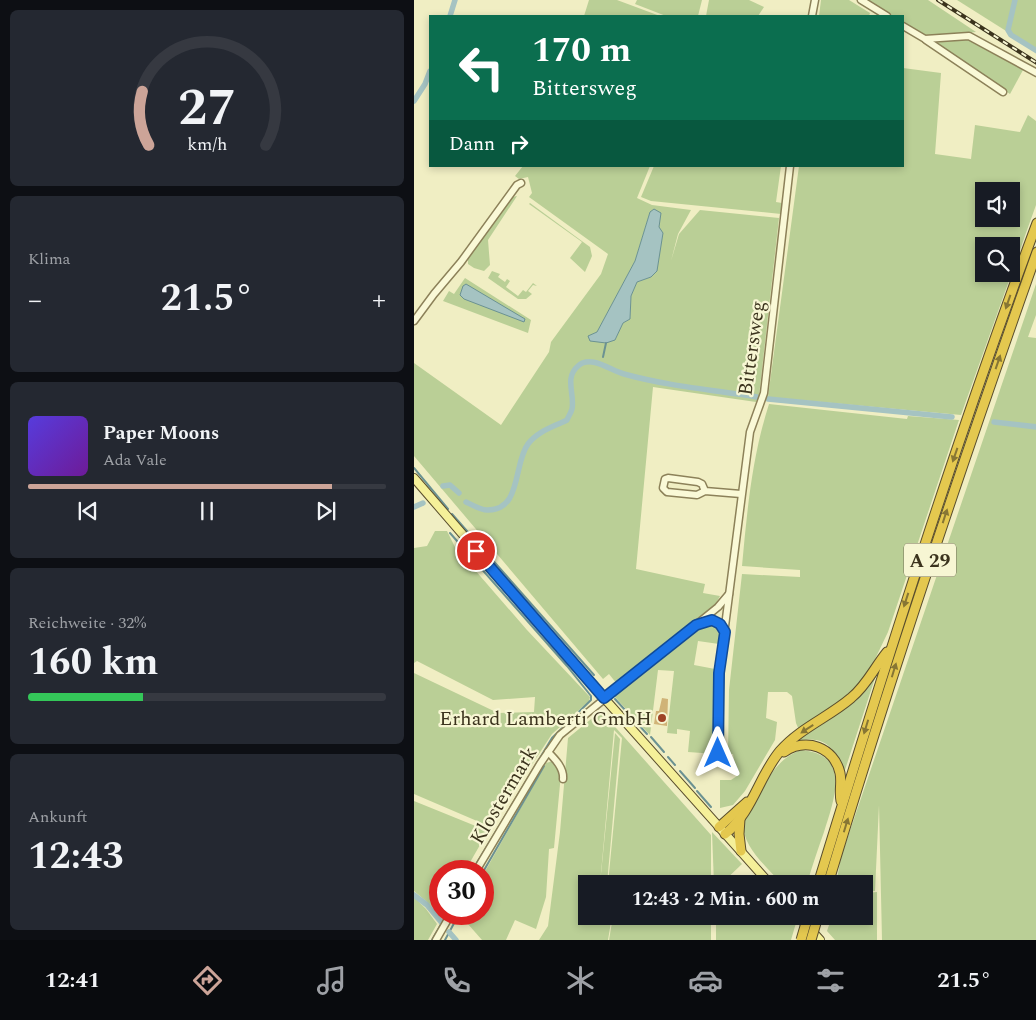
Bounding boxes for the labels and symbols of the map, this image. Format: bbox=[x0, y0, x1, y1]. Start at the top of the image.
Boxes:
one-way arrow bbox=[1004, 294, 1012, 309]
street label: Bittersweg bbox=[730, 299, 773, 398]
one-way arrow bbox=[994, 354, 1002, 369]
one-way arrow bbox=[950, 448, 958, 463]
one-way arrow bbox=[941, 508, 949, 523]
pin bbox=[455, 530, 497, 572]
road number: A 29 bbox=[904, 544, 956, 576]
one-way arrow bbox=[902, 593, 910, 608]
one-way arrow bbox=[890, 662, 898, 677]
place label: Erhard Lamberti GmbH bbox=[439, 704, 652, 734]
marker: Erhard Lamberti GmbH bbox=[656, 712, 668, 724]
one-way arrow bbox=[861, 720, 869, 735]
one-way arrow bbox=[800, 724, 814, 734]
position arrow bbox=[691, 726, 743, 778]
street label: Klostermark bbox=[463, 741, 545, 850]
one-way arrow bbox=[843, 818, 850, 833]
speed limit sign: 30 bbox=[429, 860, 494, 925]

